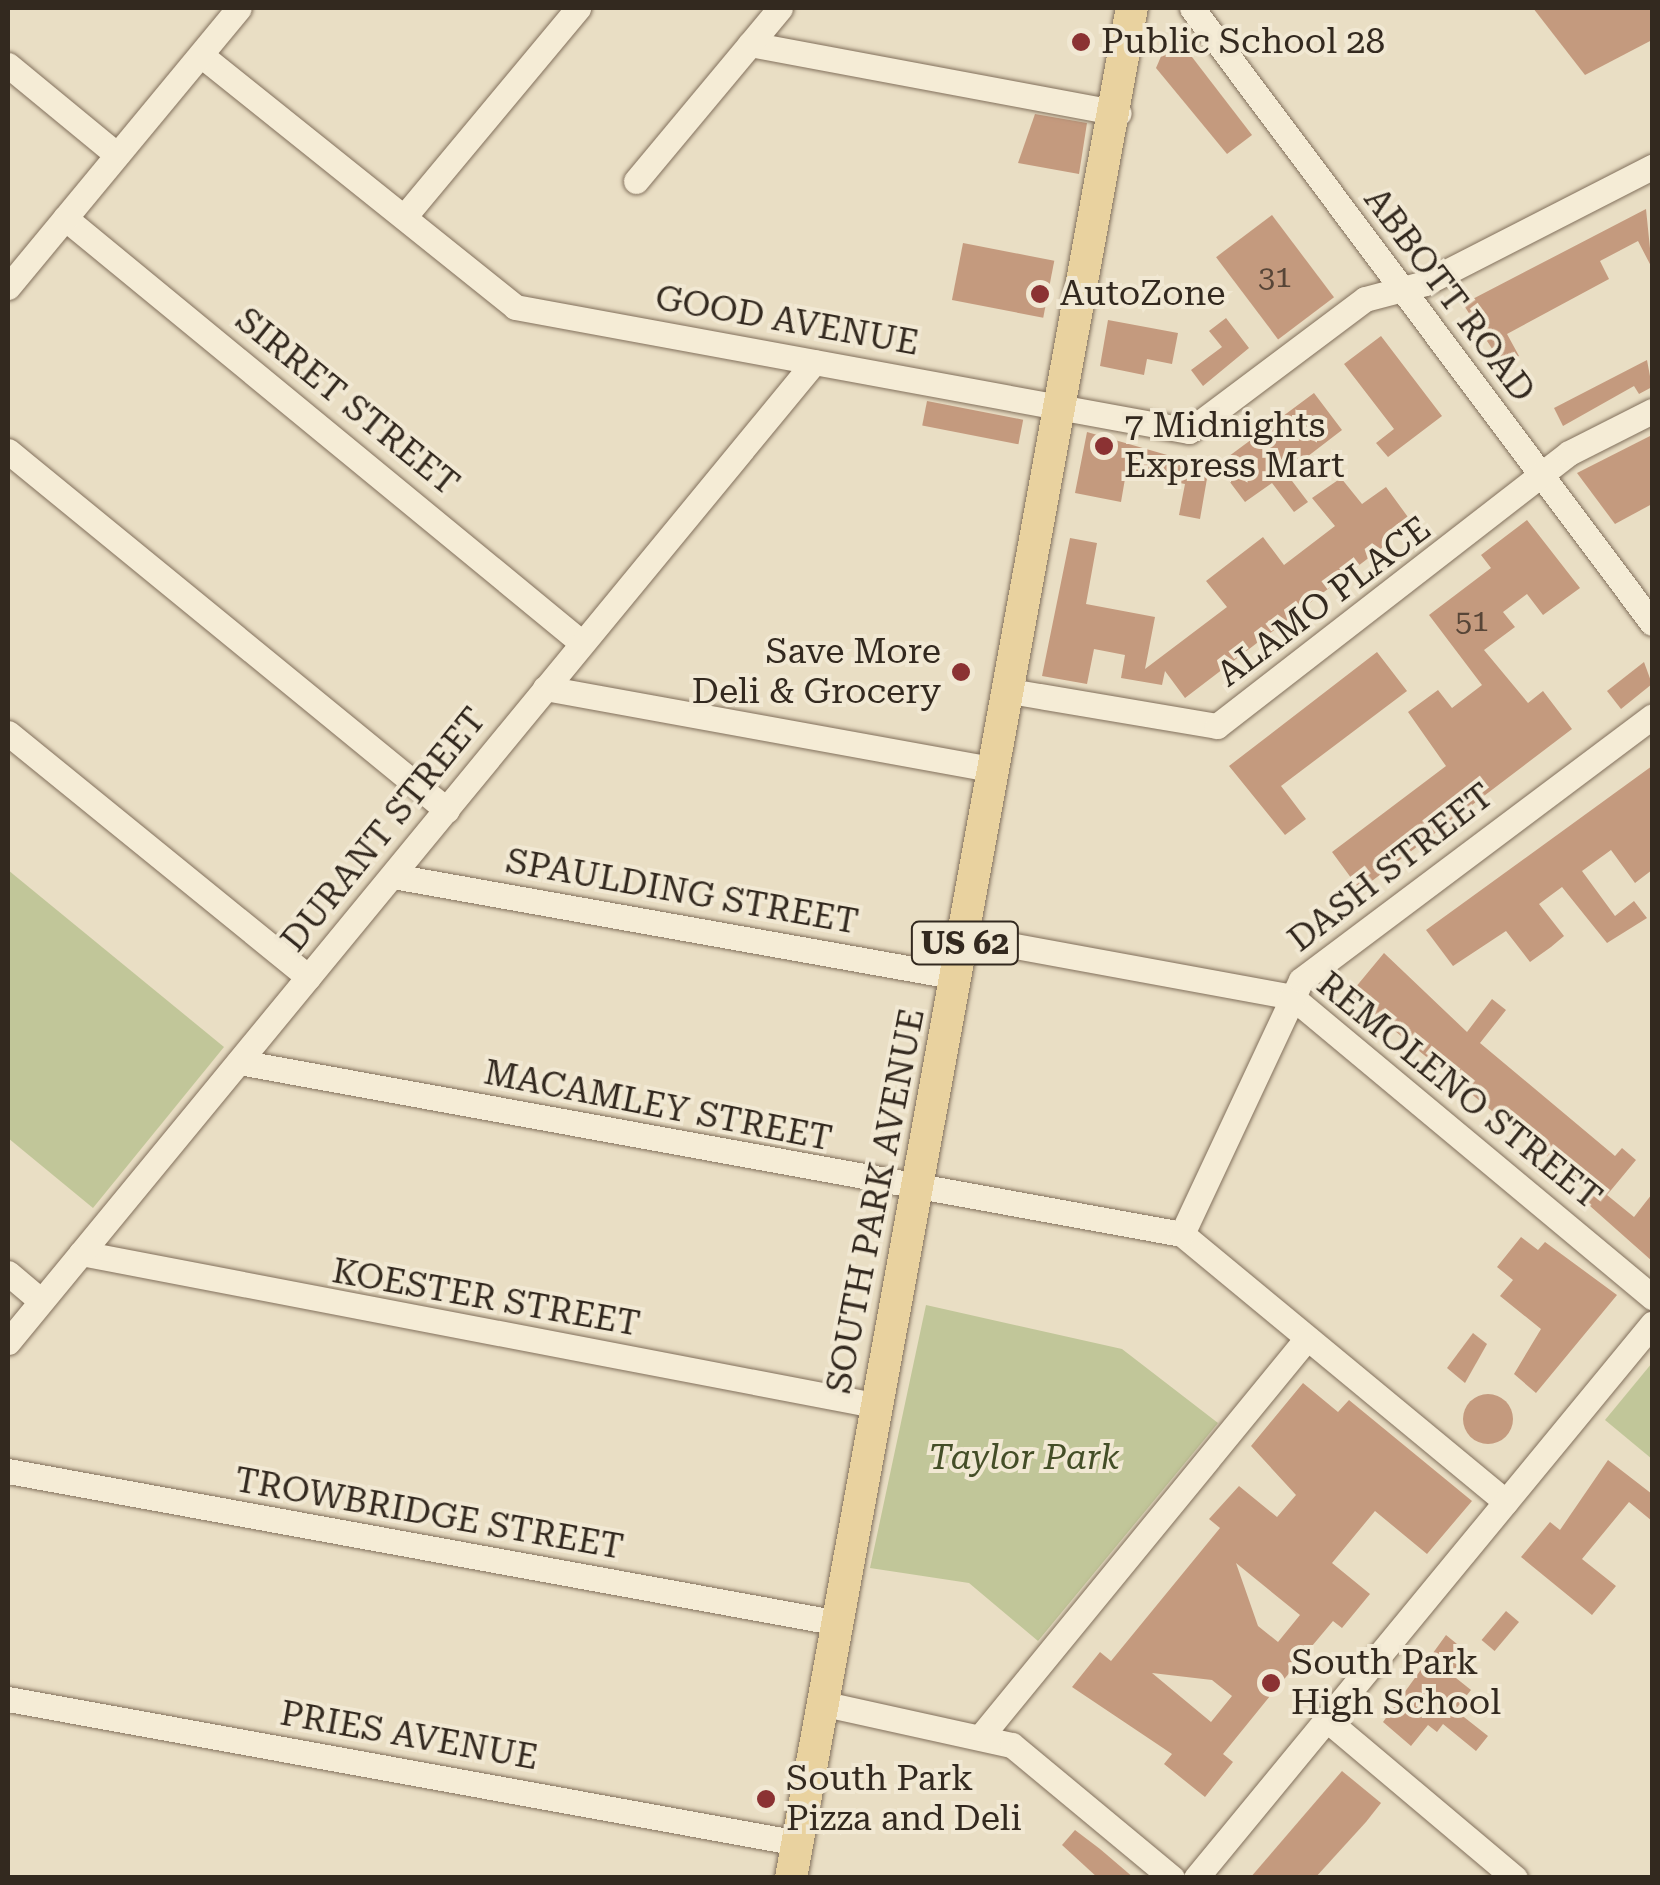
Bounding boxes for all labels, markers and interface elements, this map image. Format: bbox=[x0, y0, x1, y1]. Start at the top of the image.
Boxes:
place label: Public School 28 bbox=[1101, 21, 1385, 63]
marker: Public School 28 bbox=[1070, 31, 1092, 53]
street label: ABBOTT ROAD bbox=[1355, 180, 1543, 410]
house number: 31 bbox=[1258, 259, 1292, 295]
place label: AutoZone bbox=[1060, 273, 1226, 315]
street label: GOOD AVENUE bbox=[652, 277, 922, 365]
marker: AutoZone bbox=[1029, 283, 1051, 305]
street label: SIRRET STREET bbox=[227, 299, 467, 505]
place label: 7 Midnights Express Mart bbox=[1124, 405, 1345, 487]
marker: 7 Midnights Express Mart bbox=[1093, 435, 1115, 457]
street label: ALAMO PLACE bbox=[1209, 508, 1439, 696]
house number: 51 bbox=[1455, 603, 1489, 639]
place label: Save More Deli & Grocery bbox=[692, 631, 941, 713]
marker: Save More Deli & Grocery bbox=[950, 661, 972, 683]
street label: DURANT STREET bbox=[273, 700, 495, 960]
street label: DASH STREET bbox=[1280, 775, 1502, 961]
street label: SPAULDING STREET bbox=[503, 840, 861, 944]
road number: US 62 bbox=[910, 916, 1020, 970]
street label: REMOLENO STREET bbox=[1308, 963, 1610, 1219]
street label: SOUTH PARK AVENUE bbox=[818, 1005, 934, 1397]
street label: MACAMLEY STREET bbox=[480, 1052, 836, 1160]
street label: KOESTER STREET bbox=[329, 1250, 643, 1346]
park label: Taylor Park bbox=[928, 1437, 1120, 1479]
street label: TROWBRIDGE STREET bbox=[232, 1459, 626, 1569]
place label: South Park High School bbox=[1291, 1642, 1501, 1724]
marker: South Park High School bbox=[1260, 1672, 1282, 1694]
street label: PRIES AVENUE bbox=[277, 1693, 541, 1779]
place label: South Park Pizza and Deli bbox=[786, 1758, 1022, 1840]
marker: South Park Pizza and Deli bbox=[755, 1788, 777, 1810]

